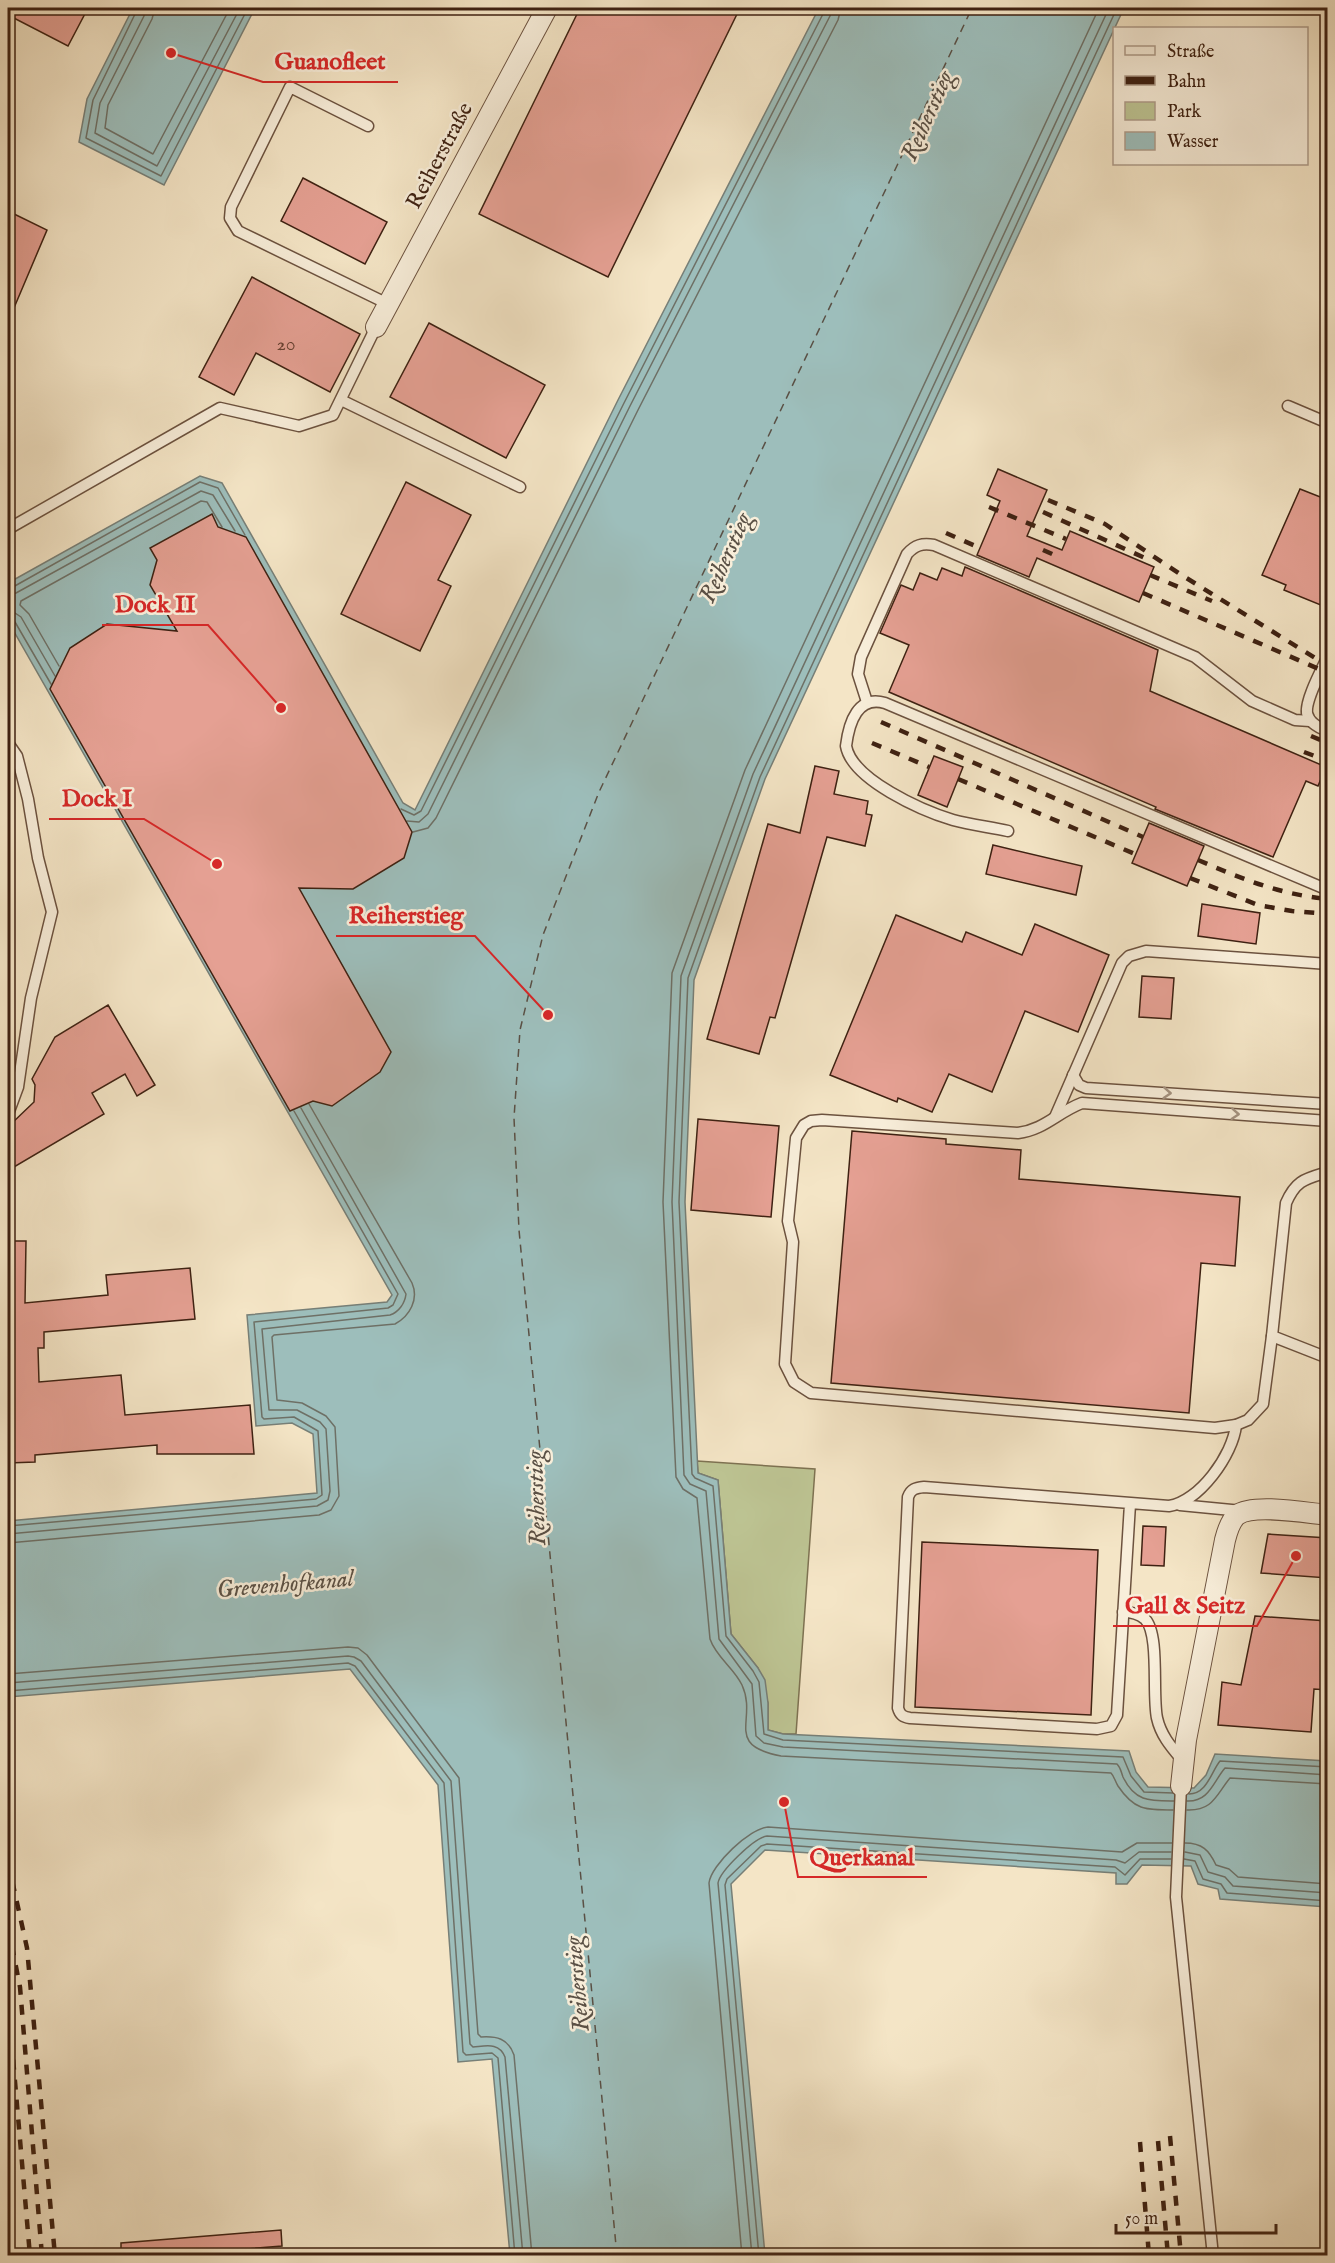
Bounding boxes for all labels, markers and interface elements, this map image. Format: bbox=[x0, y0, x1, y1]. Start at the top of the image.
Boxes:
legend bbox=[1113, 27, 1308, 165]
callout: Guanofleet bbox=[263, 40, 398, 82]
text: Straße bbox=[1167, 41, 1214, 64]
text: Guanofleet bbox=[275, 47, 386, 78]
water label: Reiherstieg bbox=[894, 65, 962, 166]
text: Bahn bbox=[1167, 71, 1206, 94]
street label: Reiherstraße bbox=[400, 98, 480, 214]
text: Park bbox=[1167, 101, 1202, 124]
text: Wasser bbox=[1167, 131, 1219, 154]
house number: 20 bbox=[276, 332, 296, 357]
water label: Reiherstieg bbox=[692, 507, 760, 608]
callout: Dock II bbox=[102, 583, 208, 625]
text: Dock II bbox=[114, 590, 196, 621]
callout: Dock I bbox=[49, 777, 144, 819]
text: Dock I bbox=[62, 784, 133, 815]
callout: Reiherstieg bbox=[336, 894, 475, 936]
text: Reiherstieg bbox=[348, 901, 465, 932]
one-way arrow bbox=[1163, 1087, 1172, 1100]
one-way arrow bbox=[1230, 1107, 1239, 1120]
water label: Reiherstieg bbox=[520, 1449, 554, 1546]
water label: Grevenhofkanal bbox=[215, 1563, 357, 1606]
callout: Gall & Seitz bbox=[1113, 1584, 1257, 1626]
text: Gall & Seitz bbox=[1125, 1591, 1245, 1622]
callout: Querkanal bbox=[798, 1835, 927, 1877]
text: Querkanal bbox=[810, 1843, 915, 1874]
water label: Reiherstieg bbox=[558, 1934, 598, 2033]
scale bar bbox=[1116, 2197, 1276, 2235]
text: 50 m bbox=[1125, 2208, 1158, 2231]

